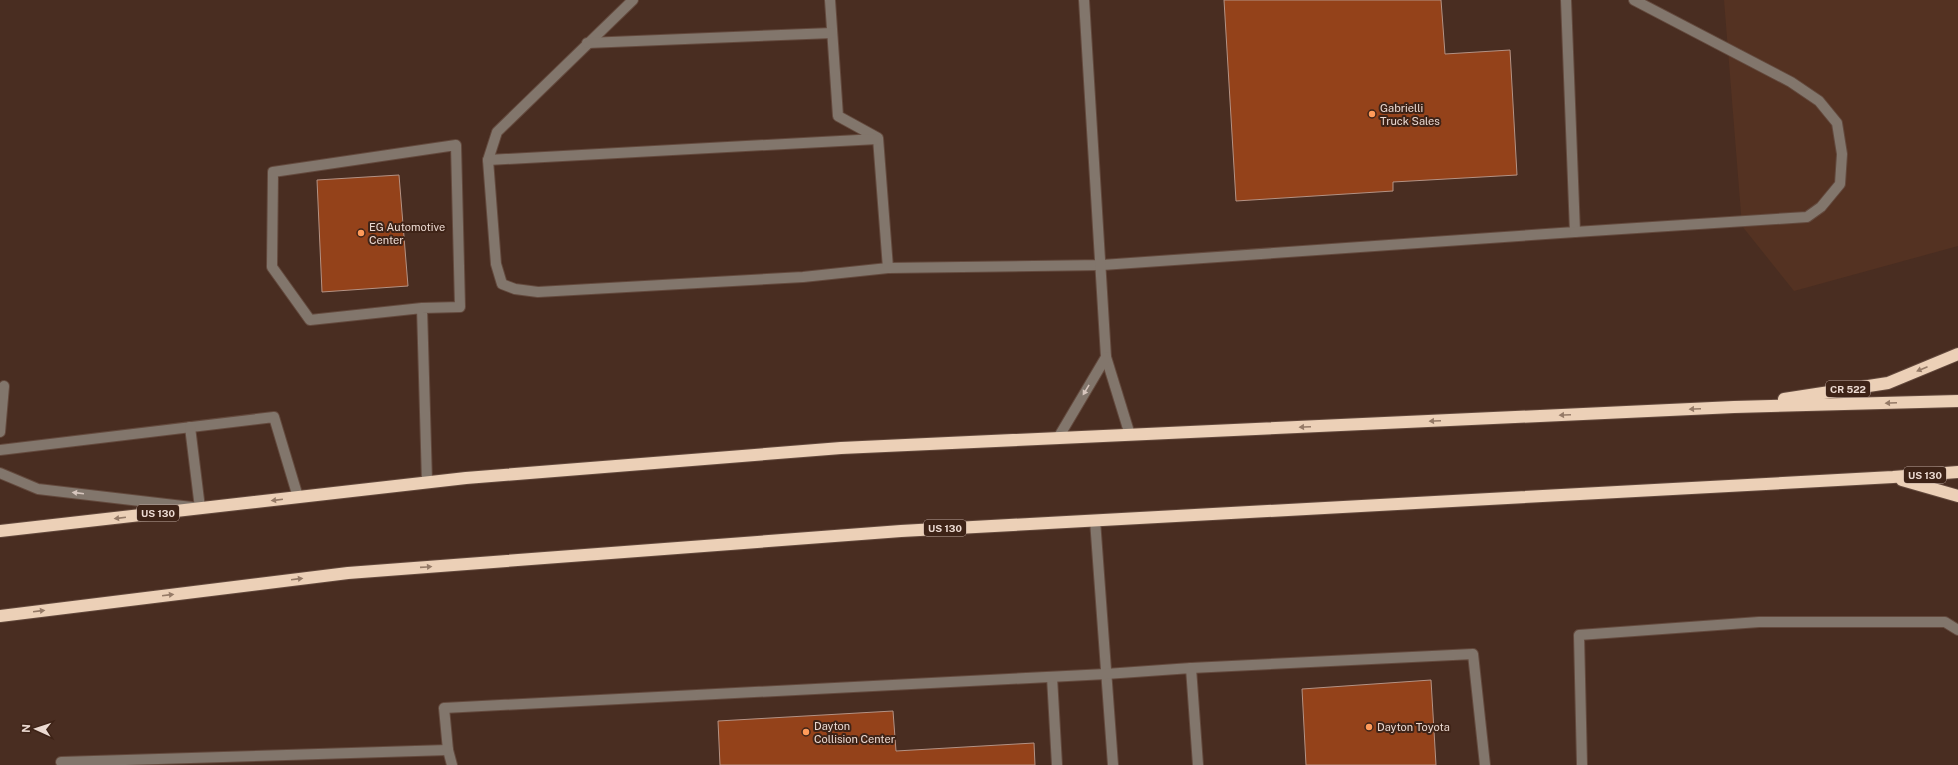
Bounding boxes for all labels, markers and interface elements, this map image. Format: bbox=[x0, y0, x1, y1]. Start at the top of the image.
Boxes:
place label: Gabrielli Truck Sales bbox=[1380, 102, 1440, 127]
marker: Gabrielli Truck Sales bbox=[1367, 109, 1377, 119]
place label: EG Automotive Center bbox=[369, 221, 445, 246]
marker: EG Automotive Center bbox=[356, 228, 366, 238]
one-way arrow bbox=[1916, 366, 1928, 372]
road number: CR 522 bbox=[1826, 381, 1870, 397]
one-way arrow bbox=[1083, 384, 1090, 396]
one-way arrow bbox=[1884, 400, 1897, 406]
one-way arrow bbox=[1688, 406, 1701, 412]
one-way arrow bbox=[1558, 412, 1571, 418]
one-way arrow bbox=[1428, 418, 1441, 424]
one-way arrow bbox=[1299, 423, 1311, 430]
road number: US 130 bbox=[1904, 467, 1946, 483]
one-way arrow bbox=[72, 490, 84, 497]
one-way arrow bbox=[271, 496, 283, 503]
road number: US 130 bbox=[137, 505, 179, 521]
one-way arrow bbox=[114, 514, 126, 521]
road number: US 130 bbox=[924, 520, 966, 536]
one-way arrow bbox=[420, 564, 432, 571]
one-way arrow bbox=[291, 576, 303, 583]
one-way arrow bbox=[162, 592, 174, 598]
one-way arrow bbox=[33, 608, 45, 614]
north arrow bbox=[16, 709, 56, 749]
place label: Dayton Collision Center bbox=[814, 720, 895, 745]
place label: Dayton Toyota bbox=[1377, 721, 1450, 733]
marker: Dayton Toyota bbox=[1364, 722, 1374, 732]
text: N bbox=[20, 724, 32, 733]
marker: Dayton Collision Center bbox=[801, 727, 811, 737]

